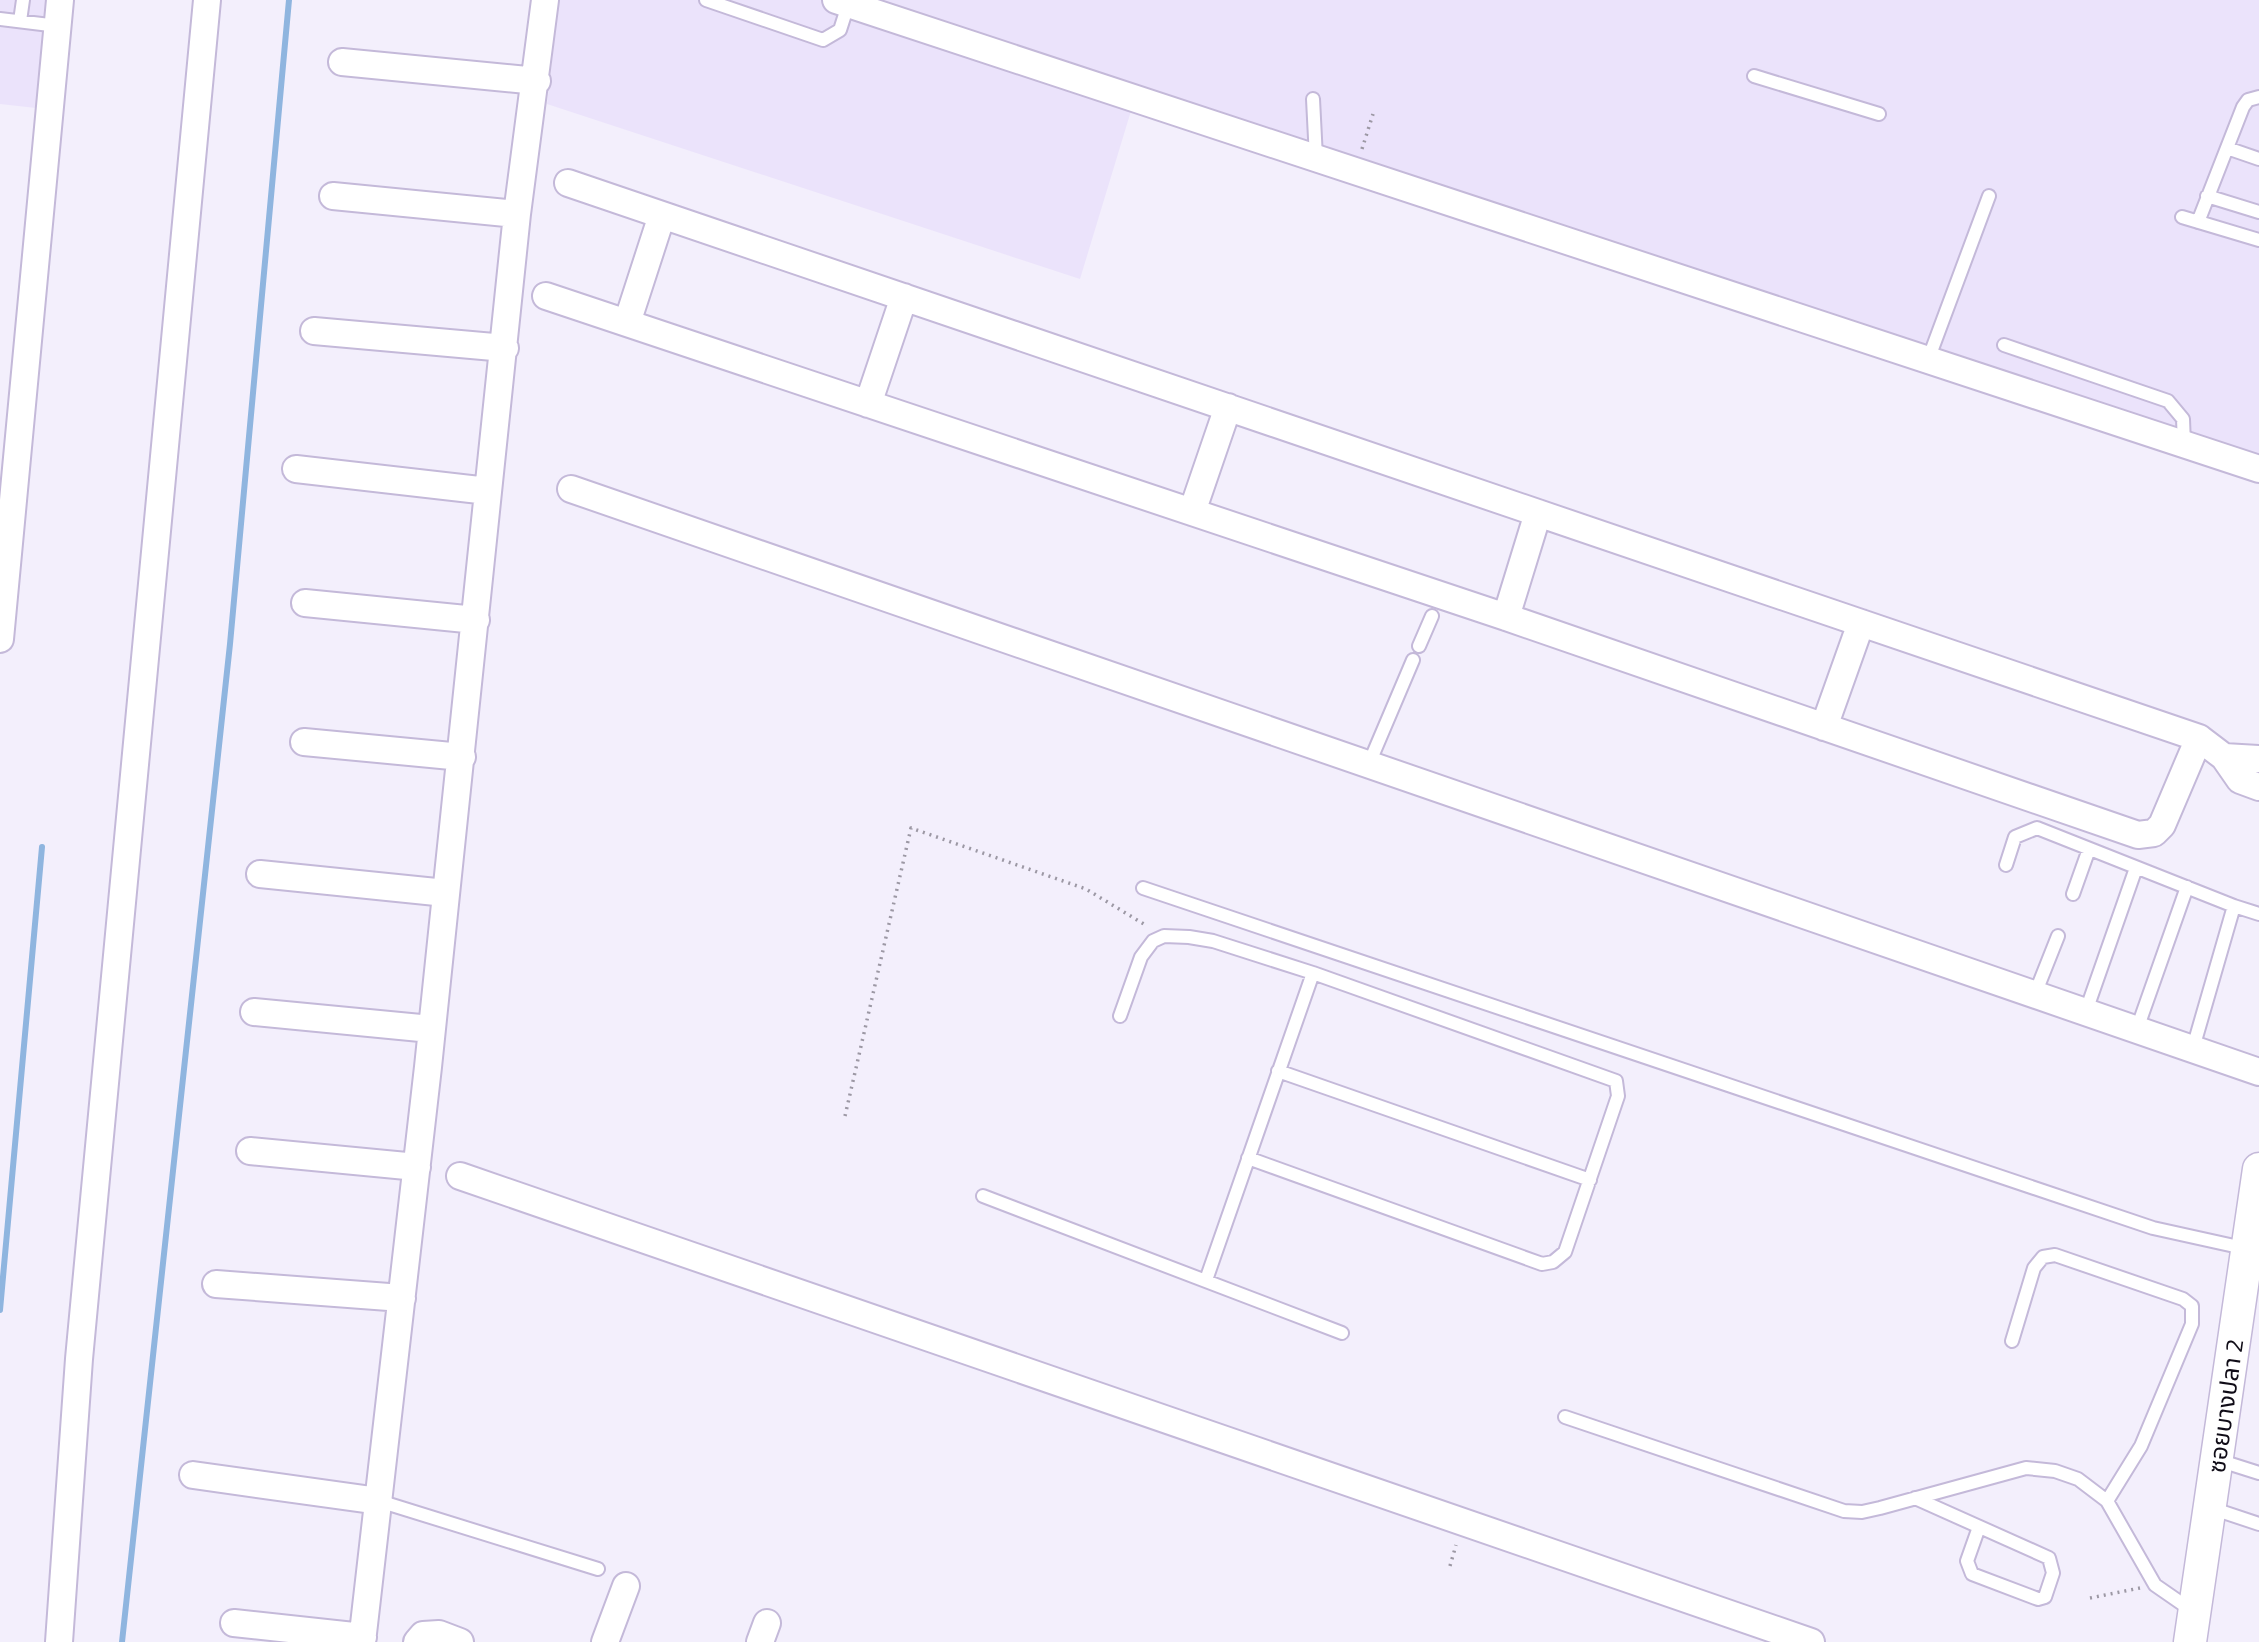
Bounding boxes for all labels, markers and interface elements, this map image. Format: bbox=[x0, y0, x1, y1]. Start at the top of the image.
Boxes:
street label: ซอยบางปลา 2 bbox=[2198, 1336, 2252, 1475]

